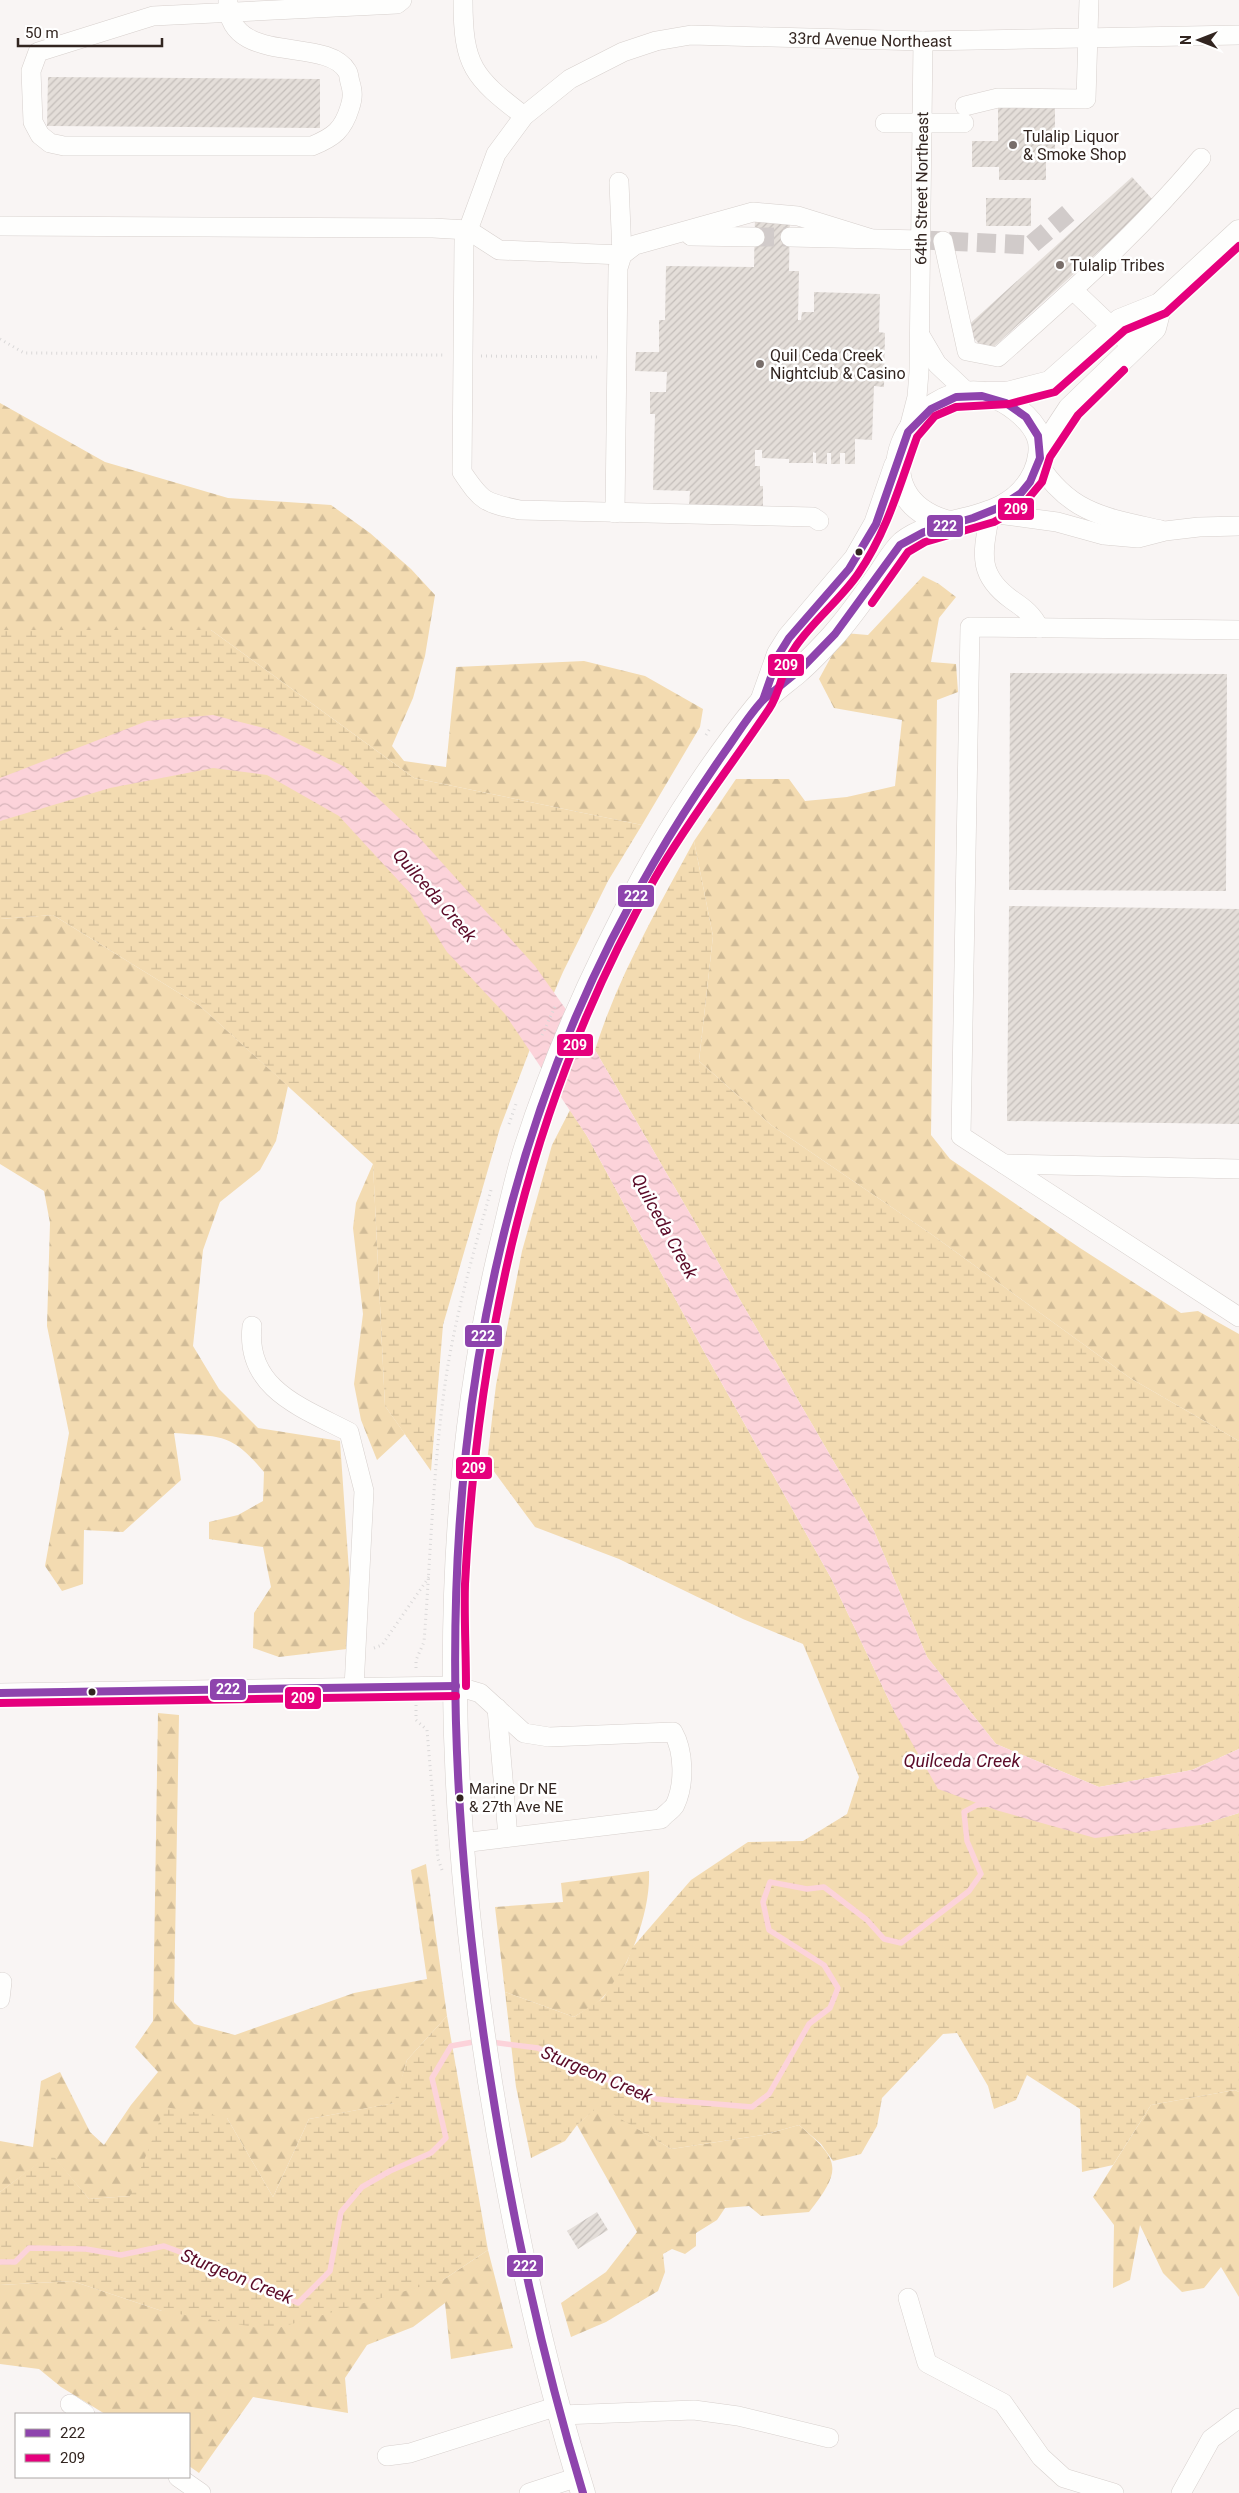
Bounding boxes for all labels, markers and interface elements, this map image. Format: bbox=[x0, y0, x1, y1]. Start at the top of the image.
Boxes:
scale bar bbox=[18, 15, 161, 47]
north arrow bbox=[1174, 15, 1224, 65]
text: 50 m bbox=[25, 24, 59, 42]
street label: 33rd Avenue Northeast bbox=[788, 28, 952, 51]
text: N bbox=[1178, 35, 1194, 45]
street label: 64th Street Northeast bbox=[911, 111, 932, 265]
place label: Tulalip Liquor & Smoke Shop bbox=[1023, 127, 1126, 164]
marker: Tulalip Liquor & Smoke Shop bbox=[1007, 139, 1019, 151]
place label: Tulalip Tribes bbox=[1070, 256, 1165, 275]
marker: Tulalip Tribes bbox=[1054, 259, 1066, 271]
place label: Quil Ceda Creek Nightclub & Casino bbox=[770, 346, 906, 383]
marker: Quil Ceda Creek Nightclub & Casino bbox=[754, 358, 766, 370]
line badge: 209 bbox=[997, 497, 1035, 521]
text: 209 bbox=[1004, 501, 1028, 517]
line badge: 222 bbox=[926, 514, 964, 538]
text: 222 bbox=[933, 518, 957, 534]
unlabelled marker bbox=[854, 547, 864, 557]
line badge: 209 bbox=[767, 653, 805, 677]
text: 209 bbox=[774, 657, 798, 673]
water label: Quilceda Creek bbox=[389, 844, 482, 947]
line badge: 222 bbox=[617, 884, 655, 908]
text: 222 bbox=[624, 888, 648, 904]
line badge: 209 bbox=[556, 1033, 594, 1057]
text: 209 bbox=[563, 1037, 587, 1053]
water label: Quilceda Creek bbox=[628, 1170, 703, 1283]
line badge: 222 bbox=[464, 1324, 503, 1348]
text: 222 bbox=[471, 1328, 495, 1344]
line badge: 209 bbox=[455, 1456, 493, 1480]
text: 209 bbox=[462, 1460, 486, 1476]
line badge: 222 bbox=[209, 1678, 247, 1701]
text: 222 bbox=[216, 1681, 240, 1697]
line badge: 209 bbox=[284, 1686, 322, 1710]
unlabelled marker bbox=[87, 1687, 97, 1697]
text: 209 bbox=[291, 1690, 315, 1706]
water label: Quilceda Creek bbox=[904, 1750, 1022, 1771]
place label: Marine Dr NE & 27th Ave NE bbox=[469, 1780, 564, 1816]
marker: Marine Dr NE & 27th Ave NE bbox=[455, 1793, 465, 1803]
water label: Sturgeon Creek bbox=[538, 2041, 657, 2107]
water label: Sturgeon Creek bbox=[178, 2244, 297, 2308]
line badge: 222 bbox=[506, 2254, 544, 2278]
text: 222 bbox=[513, 2258, 537, 2274]
legend bbox=[15, 2413, 190, 2478]
text: 222 bbox=[60, 2424, 85, 2442]
text: 209 bbox=[60, 2449, 85, 2467]

